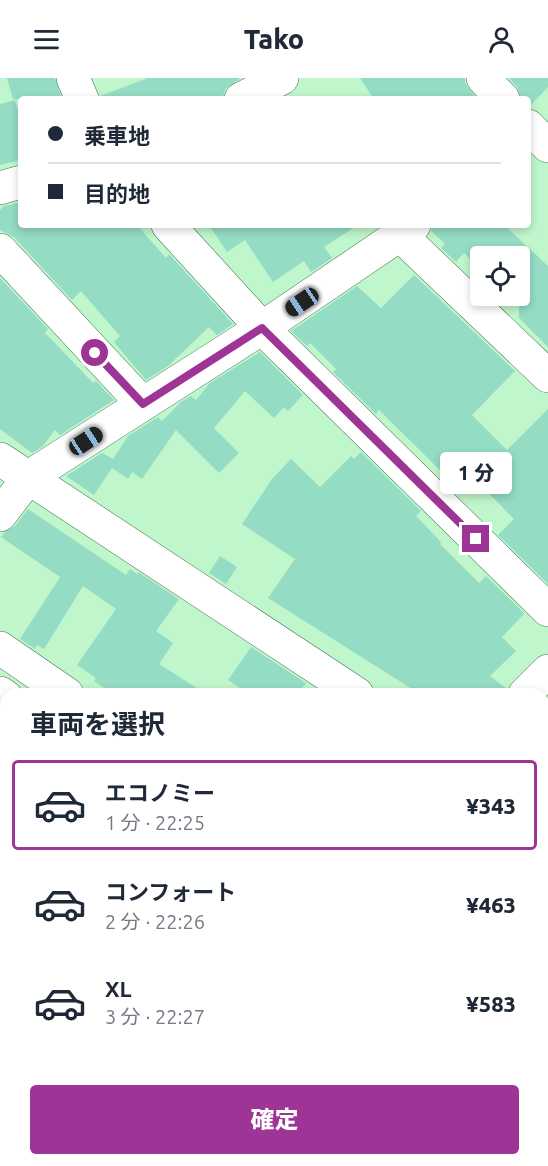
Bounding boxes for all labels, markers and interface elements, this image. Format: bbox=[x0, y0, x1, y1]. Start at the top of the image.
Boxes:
icon: menu bbox=[30, 23, 63, 56]
icon: person bbox=[485, 23, 518, 56]
text: Tako bbox=[244, 24, 304, 54]
text: 乗車地 bbox=[84, 123, 150, 148]
text: 目的地 bbox=[84, 181, 150, 206]
map controls bbox=[470, 246, 530, 306]
button: locate bbox=[470, 246, 530, 306]
car bbox=[282, 284, 322, 320]
route start bbox=[81, 339, 108, 366]
car bbox=[66, 424, 106, 458]
callout: 1 分 bbox=[440, 452, 512, 494]
text: 1 分 bbox=[458, 461, 494, 484]
route end bbox=[462, 525, 489, 552]
text: 車両を選択 bbox=[30, 709, 165, 739]
icon: car bbox=[33, 778, 87, 832]
text: エコノミー bbox=[105, 780, 215, 805]
text: ¥343 bbox=[466, 793, 516, 818]
text: 1 分 · 22:25 bbox=[105, 811, 205, 834]
icon: car bbox=[33, 877, 87, 931]
text: コンフォート bbox=[105, 879, 236, 904]
text: ¥463 bbox=[466, 892, 516, 917]
text: 2 分 · 22:26 bbox=[105, 910, 205, 933]
icon: car bbox=[33, 976, 87, 1030]
text: XL bbox=[105, 976, 132, 1001]
text: ¥583 bbox=[466, 991, 516, 1016]
text: 3 分 · 22:27 bbox=[105, 1005, 205, 1028]
button: 確定 bbox=[30, 1085, 519, 1154]

